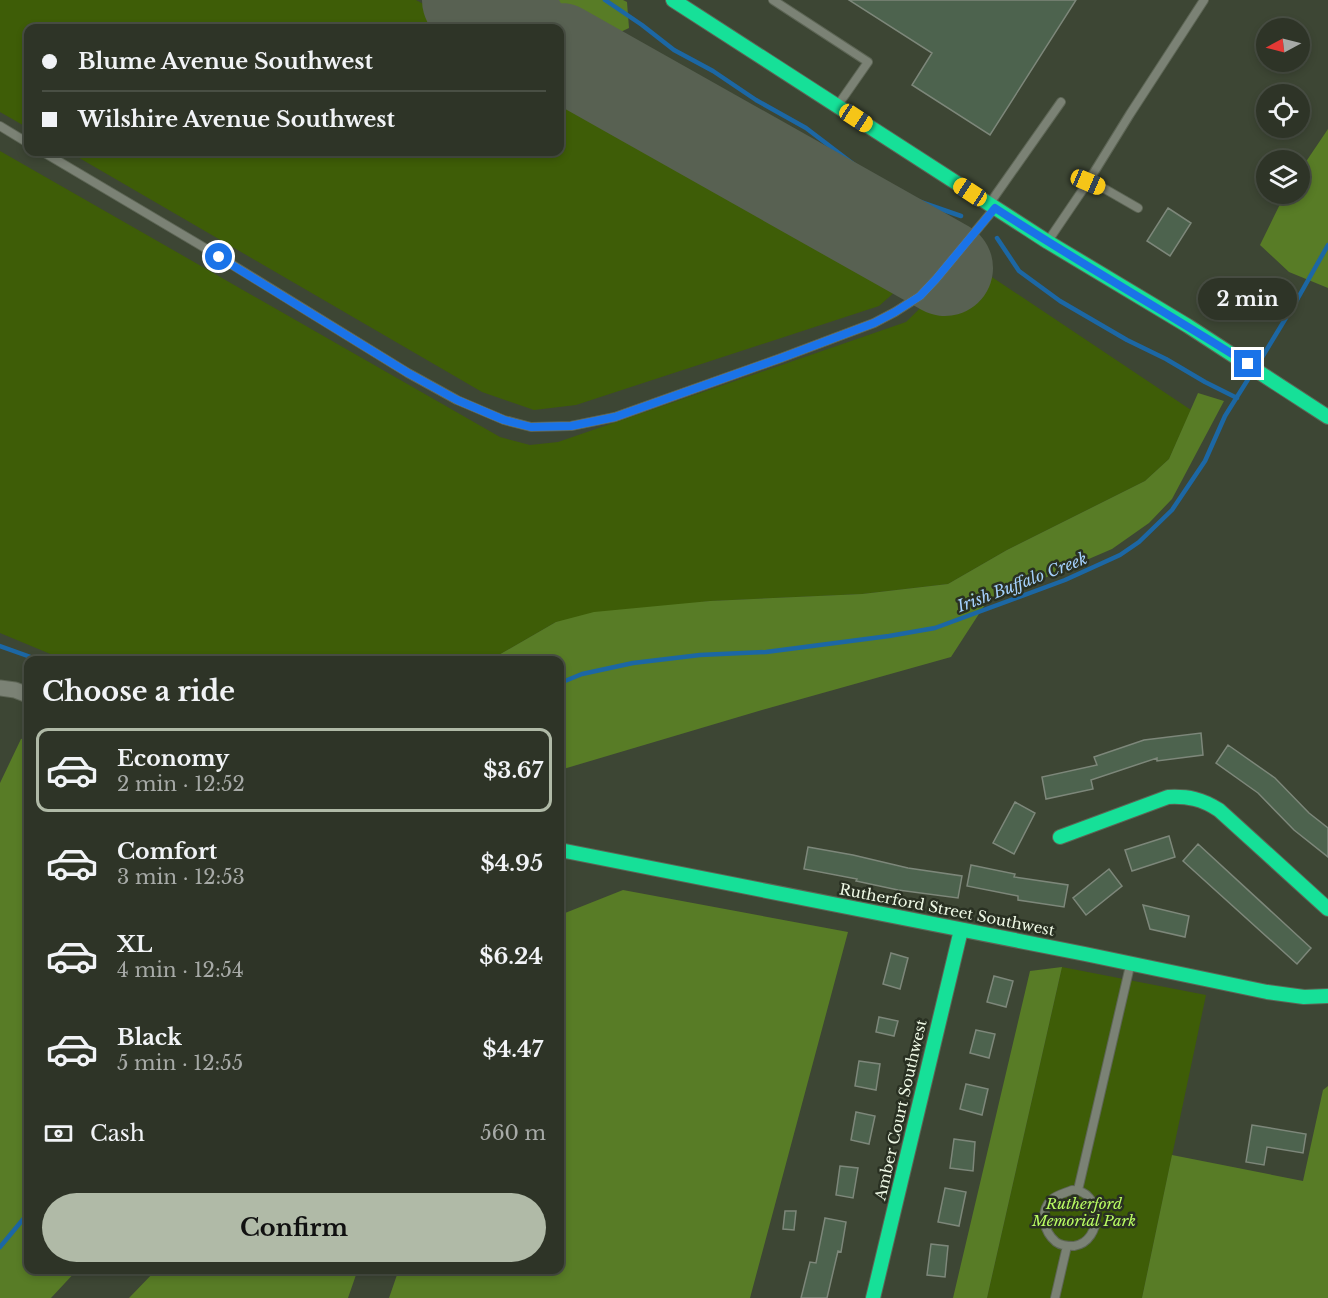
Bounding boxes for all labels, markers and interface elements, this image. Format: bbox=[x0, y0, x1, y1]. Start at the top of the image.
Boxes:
north arrow bbox=[1256, 18, 1310, 72]
map controls bbox=[1256, 18, 1310, 204]
text: Blume Avenue Southwest bbox=[78, 48, 373, 75]
button: locate bbox=[1256, 84, 1310, 138]
car bbox=[836, 101, 876, 135]
text: Wilshire Avenue Southwest bbox=[78, 106, 395, 133]
button: layers bbox=[1256, 150, 1310, 204]
car bbox=[1068, 167, 1108, 197]
car bbox=[950, 175, 990, 209]
route start bbox=[205, 243, 232, 270]
callout: 2 min bbox=[1198, 277, 1298, 319]
text: 2 min bbox=[1216, 287, 1279, 311]
route end bbox=[1234, 350, 1261, 377]
water label: Irish Buffalo Creek bbox=[953, 548, 1090, 616]
text: Choose a ride bbox=[42, 675, 235, 708]
icon: car bbox=[45, 743, 99, 797]
text: Economy bbox=[117, 745, 229, 772]
text: $3.67 bbox=[483, 757, 543, 784]
text: 2 min · 12:52 bbox=[117, 772, 245, 796]
icon: car bbox=[45, 836, 99, 890]
text: Comfort bbox=[117, 838, 217, 865]
text: $4.95 bbox=[481, 850, 543, 877]
text: 3 min · 12:53 bbox=[117, 865, 245, 889]
street label: Rutherford Street Southwest bbox=[838, 879, 1057, 940]
icon: car bbox=[45, 929, 99, 983]
text: XL bbox=[117, 931, 152, 958]
text: $6.24 bbox=[479, 943, 543, 970]
text: 4 min · 12:54 bbox=[117, 958, 244, 982]
street label: Amber Court Southwest bbox=[870, 1017, 931, 1203]
icon: car bbox=[45, 1022, 99, 1076]
text: Black bbox=[117, 1024, 182, 1051]
text: $4.47 bbox=[483, 1036, 543, 1063]
text: 5 min · 12:55 bbox=[117, 1051, 243, 1075]
icon: cash bbox=[42, 1117, 75, 1150]
text: Cash bbox=[90, 1120, 145, 1147]
text: 560 m bbox=[480, 1121, 546, 1145]
button: Confirm bbox=[42, 1193, 546, 1262]
park label: Rutherford Memorial Park bbox=[1031, 1194, 1136, 1230]

